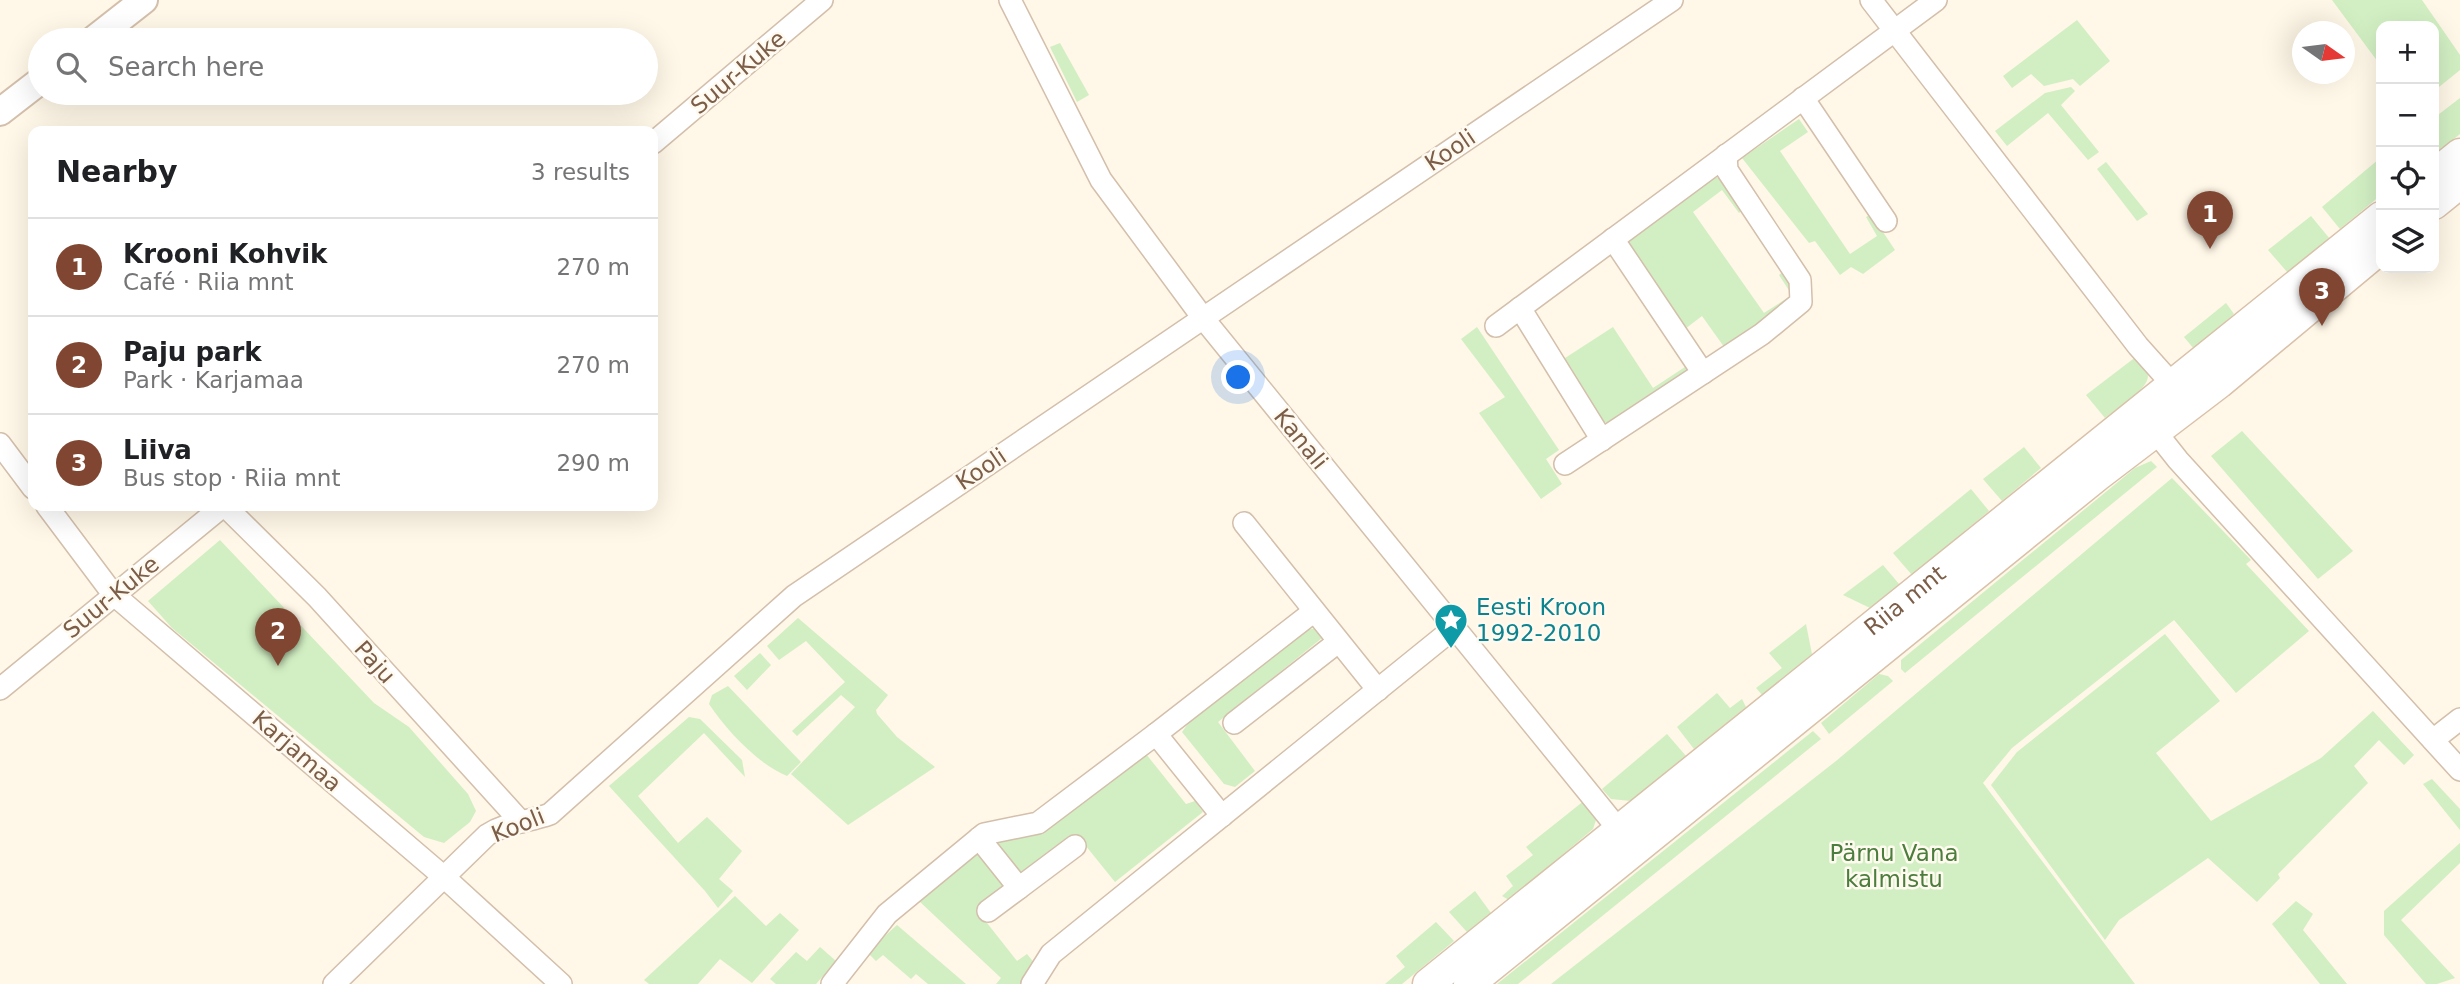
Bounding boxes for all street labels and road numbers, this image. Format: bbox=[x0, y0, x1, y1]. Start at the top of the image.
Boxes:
street label: Suur-Kuke bbox=[686, 25, 790, 119]
street label: Kooli bbox=[1420, 124, 1480, 176]
street label: Kanali bbox=[1269, 404, 1333, 474]
street label: Kooli bbox=[951, 443, 1011, 495]
street label: Suur-Kuke bbox=[58, 551, 164, 643]
street label: Riia mnt bbox=[1859, 560, 1950, 641]
street label: Paju bbox=[349, 636, 401, 688]
street label: Karjamaa bbox=[247, 705, 347, 797]
street label: Kooli bbox=[488, 803, 548, 847]

